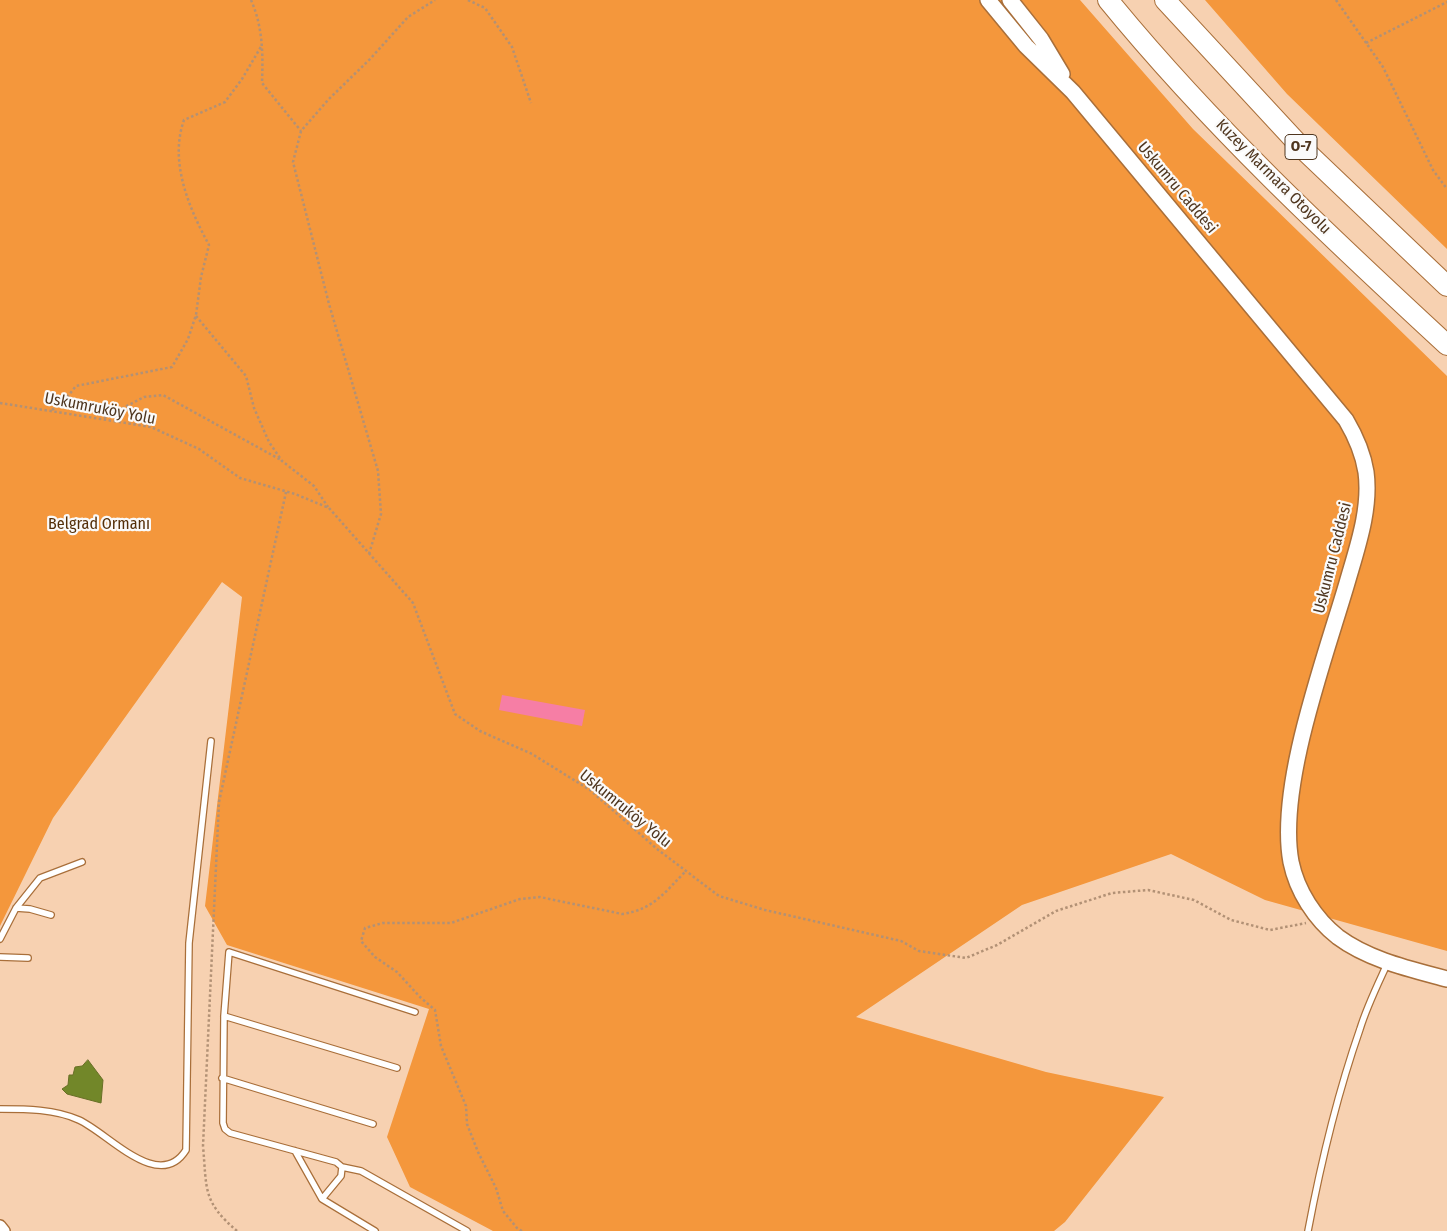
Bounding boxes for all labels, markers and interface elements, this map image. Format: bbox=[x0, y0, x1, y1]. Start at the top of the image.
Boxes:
street label: Kuzey Marmara Otoyolu bbox=[1212, 116, 1334, 238]
road number: O-7 bbox=[1285, 134, 1317, 160]
street label: Uskumru Caddesi bbox=[1133, 138, 1221, 238]
street label: Uskumruköy Yolu bbox=[43, 389, 157, 429]
street label: Uskumru Caddesi bbox=[1310, 501, 1356, 615]
park label: Belgrad Ormanı bbox=[48, 515, 150, 535]
street label: Uskumruköy Yolu bbox=[575, 766, 675, 852]

